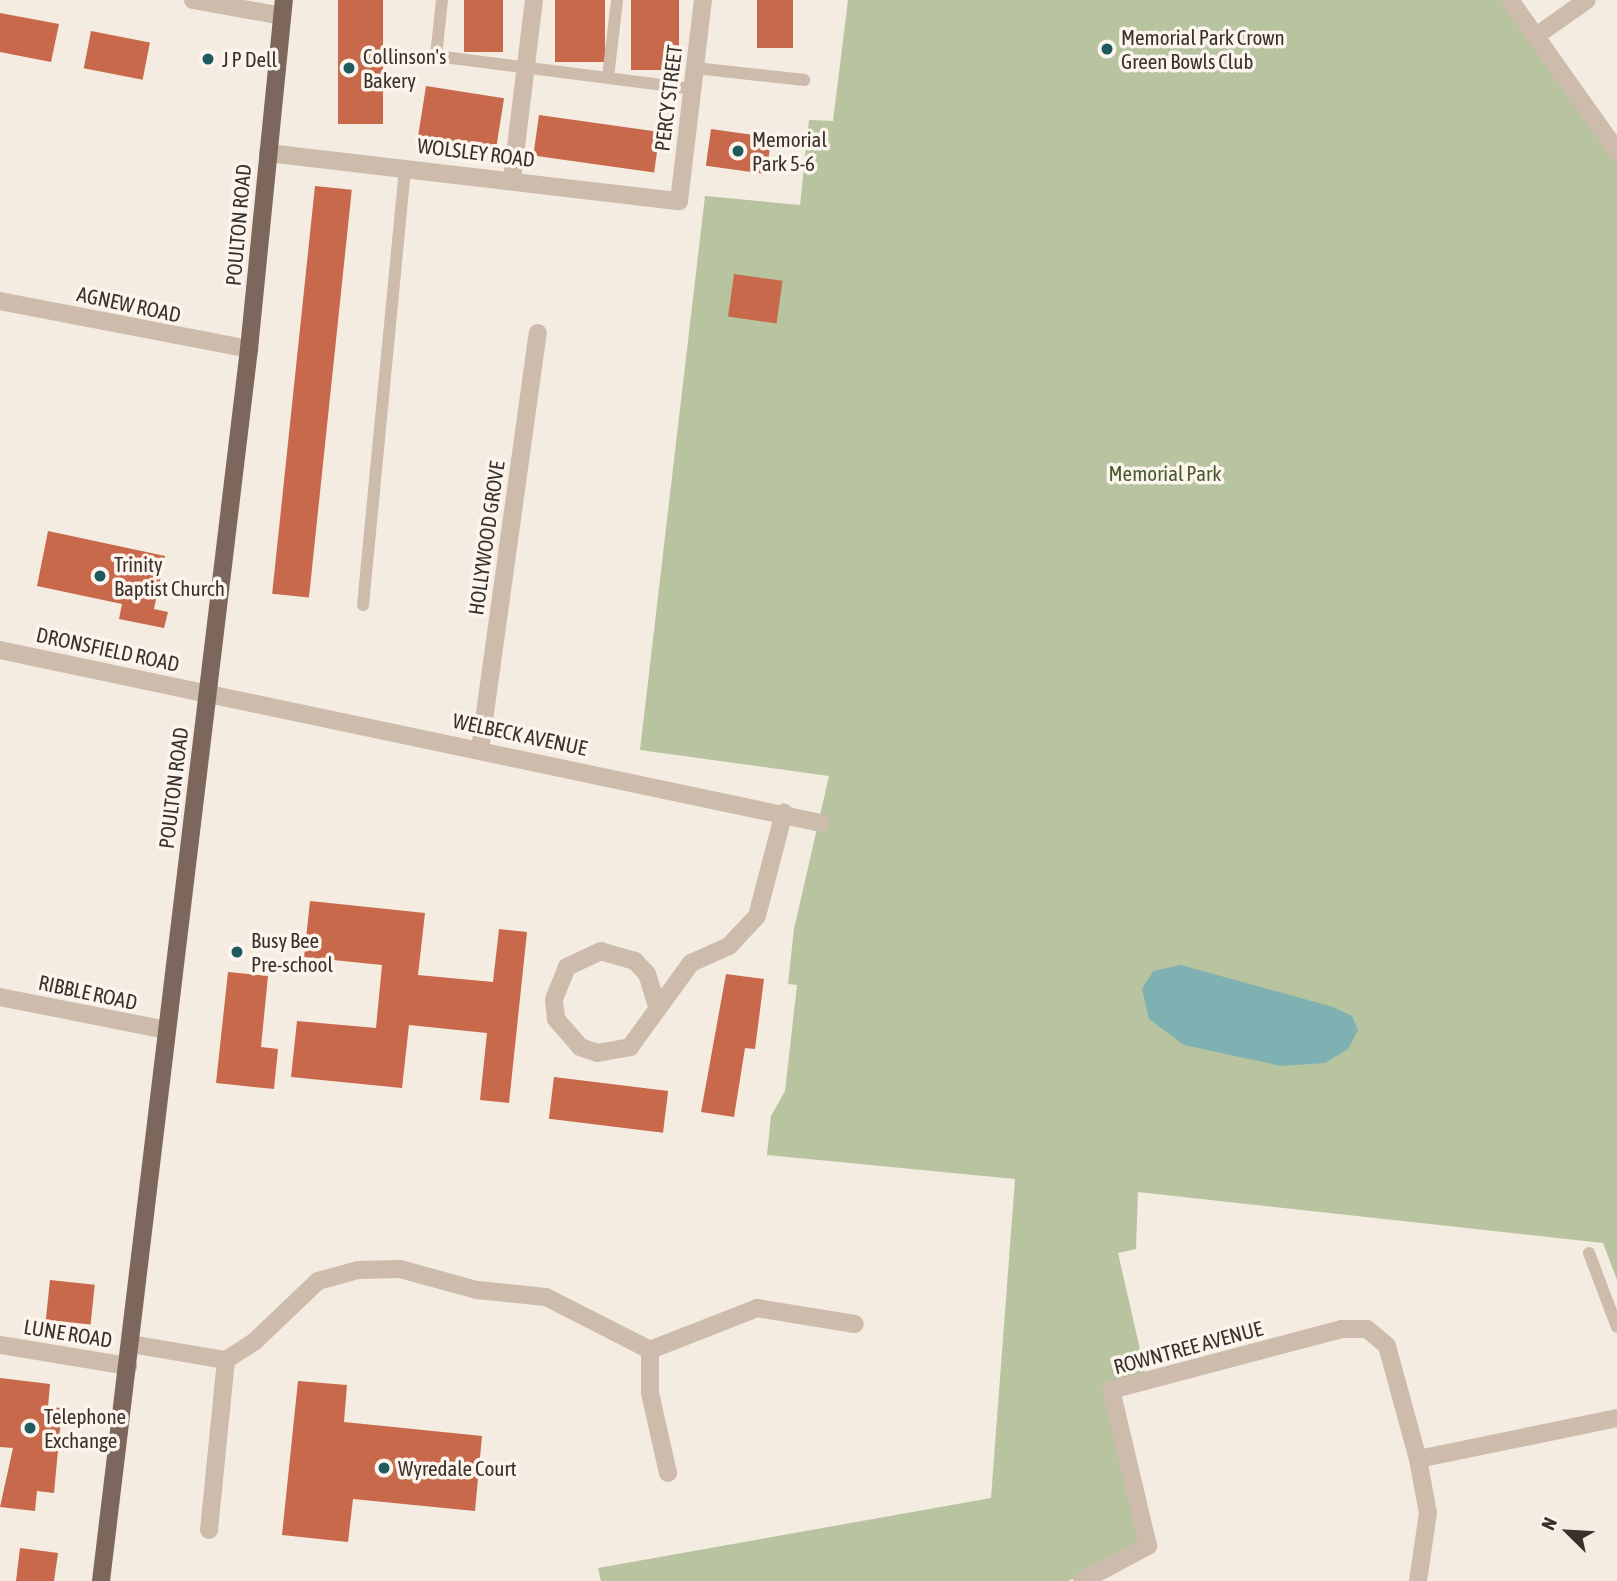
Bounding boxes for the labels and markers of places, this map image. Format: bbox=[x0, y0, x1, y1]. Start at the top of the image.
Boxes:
place label: Memorial Park Crown Green Bowls Club bbox=[1121, 24, 1285, 74]
marker: Memorial Park Crown Green Bowls Club bbox=[1099, 41, 1115, 57]
place label: Collinson's Bakery bbox=[363, 43, 446, 93]
place label: J P Dell bbox=[222, 46, 277, 72]
marker: J P Dell bbox=[200, 51, 216, 67]
marker: Collinson's Bakery bbox=[341, 60, 357, 76]
place label: Memorial Park 5-6 bbox=[752, 126, 827, 176]
marker: Memorial Park 5-6 bbox=[730, 143, 746, 159]
place label: Trinity Baptist Church bbox=[114, 551, 225, 601]
marker: Trinity Baptist Church bbox=[92, 568, 108, 584]
place label: Busy Bee Pre-school bbox=[251, 927, 333, 977]
marker: Busy Bee Pre-school bbox=[229, 944, 245, 960]
place label: Telephone Exchange bbox=[44, 1403, 126, 1453]
marker: Telephone Exchange bbox=[22, 1420, 38, 1436]
place label: Wyredale Court bbox=[398, 1455, 516, 1481]
marker: Wyredale Court bbox=[376, 1460, 392, 1476]

